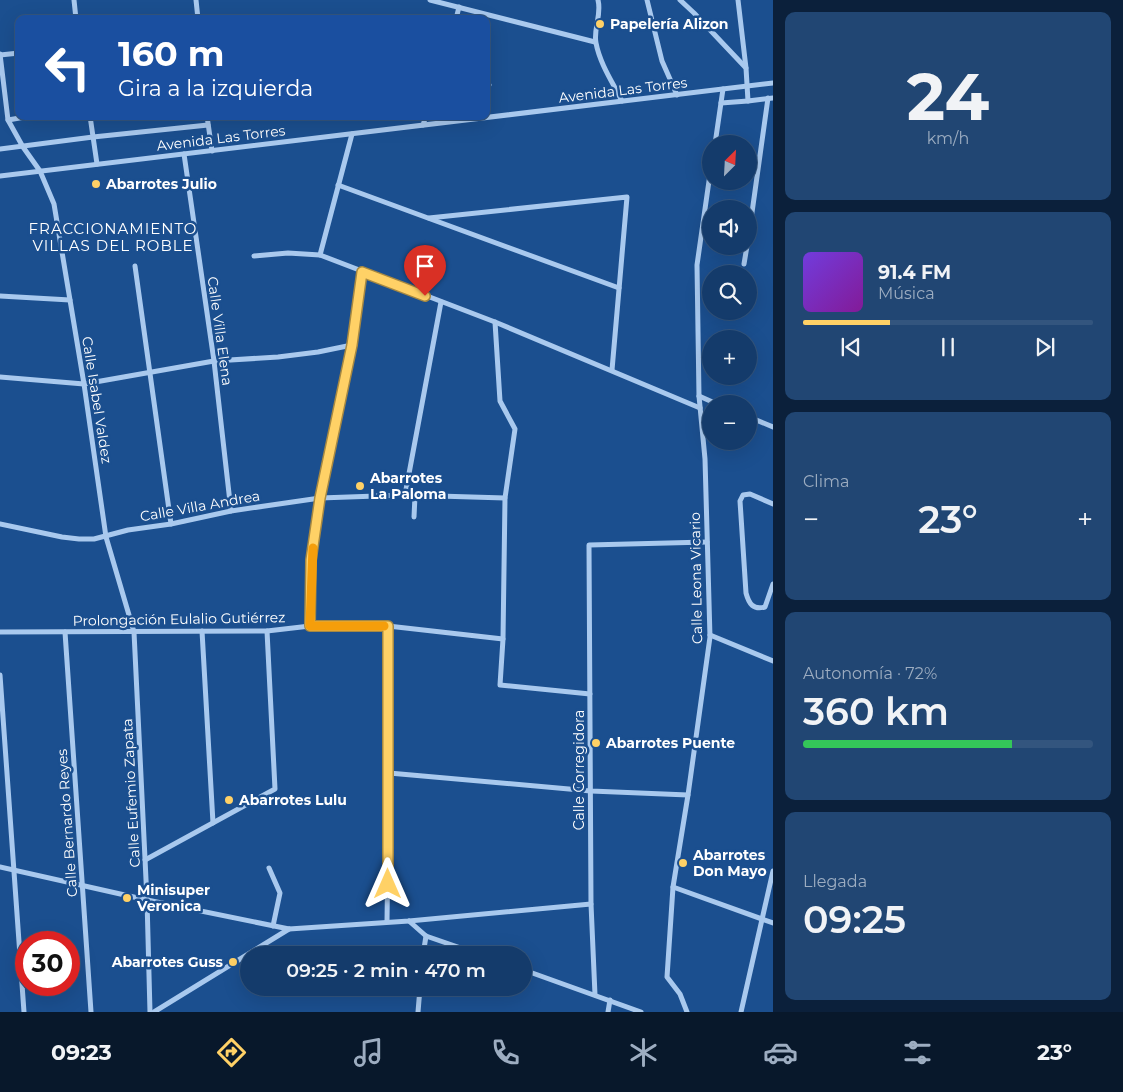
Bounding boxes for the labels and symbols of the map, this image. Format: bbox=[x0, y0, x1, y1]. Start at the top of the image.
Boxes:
place label: Papelería Alizon bbox=[610, 15, 729, 33]
marker: Papelería Alizon bbox=[594, 18, 606, 30]
street label: Avenida Las Torres bbox=[558, 73, 688, 107]
street label: Avenida Las Torres bbox=[156, 121, 286, 155]
north arrow bbox=[702, 135, 758, 190]
place label: Abarrotes Julio bbox=[105, 175, 217, 193]
marker: Abarrotes Julio bbox=[90, 178, 102, 190]
district label: FRACCIONAMIENTO VILLAS DEL ROBLE bbox=[29, 219, 197, 255]
pin bbox=[404, 245, 446, 296]
street label: Calle Villa Elena bbox=[203, 275, 237, 387]
street label: Calle Isabel Valdez bbox=[78, 335, 116, 465]
place label: Abarrotes La Paloma bbox=[369, 469, 447, 503]
marker: Abarrotes La Paloma bbox=[354, 480, 366, 492]
street label: Calle Villa Andrea bbox=[139, 487, 261, 525]
street label: Calle Leona Vicario bbox=[686, 512, 706, 644]
street label: Prolongación Eulalio Gutiérrez bbox=[73, 608, 285, 630]
street label: Calle Corregidora bbox=[570, 710, 588, 830]
street label: Calle Eufemio Zapata bbox=[118, 718, 144, 868]
place label: Abarrotes Puente bbox=[605, 734, 735, 752]
marker: Abarrotes Puente bbox=[590, 737, 602, 749]
street label: Calle Bernardo Reyes bbox=[53, 748, 81, 898]
place label: Abarrotes Lulu bbox=[238, 791, 347, 809]
marker: Abarrotes Lulu bbox=[223, 794, 235, 806]
place label: Abarrotes Don Mayo bbox=[692, 846, 767, 880]
position arrow bbox=[361, 857, 413, 909]
marker: Abarrotes Don Mayo bbox=[677, 857, 689, 869]
place label: Minisuper Veronica bbox=[136, 881, 210, 915]
marker: Minisuper Veronica bbox=[121, 892, 133, 904]
speed limit sign: 30 bbox=[15, 931, 80, 996]
place label: Abarrotes Guss bbox=[111, 953, 224, 971]
marker: Abarrotes Guss bbox=[227, 956, 239, 968]

